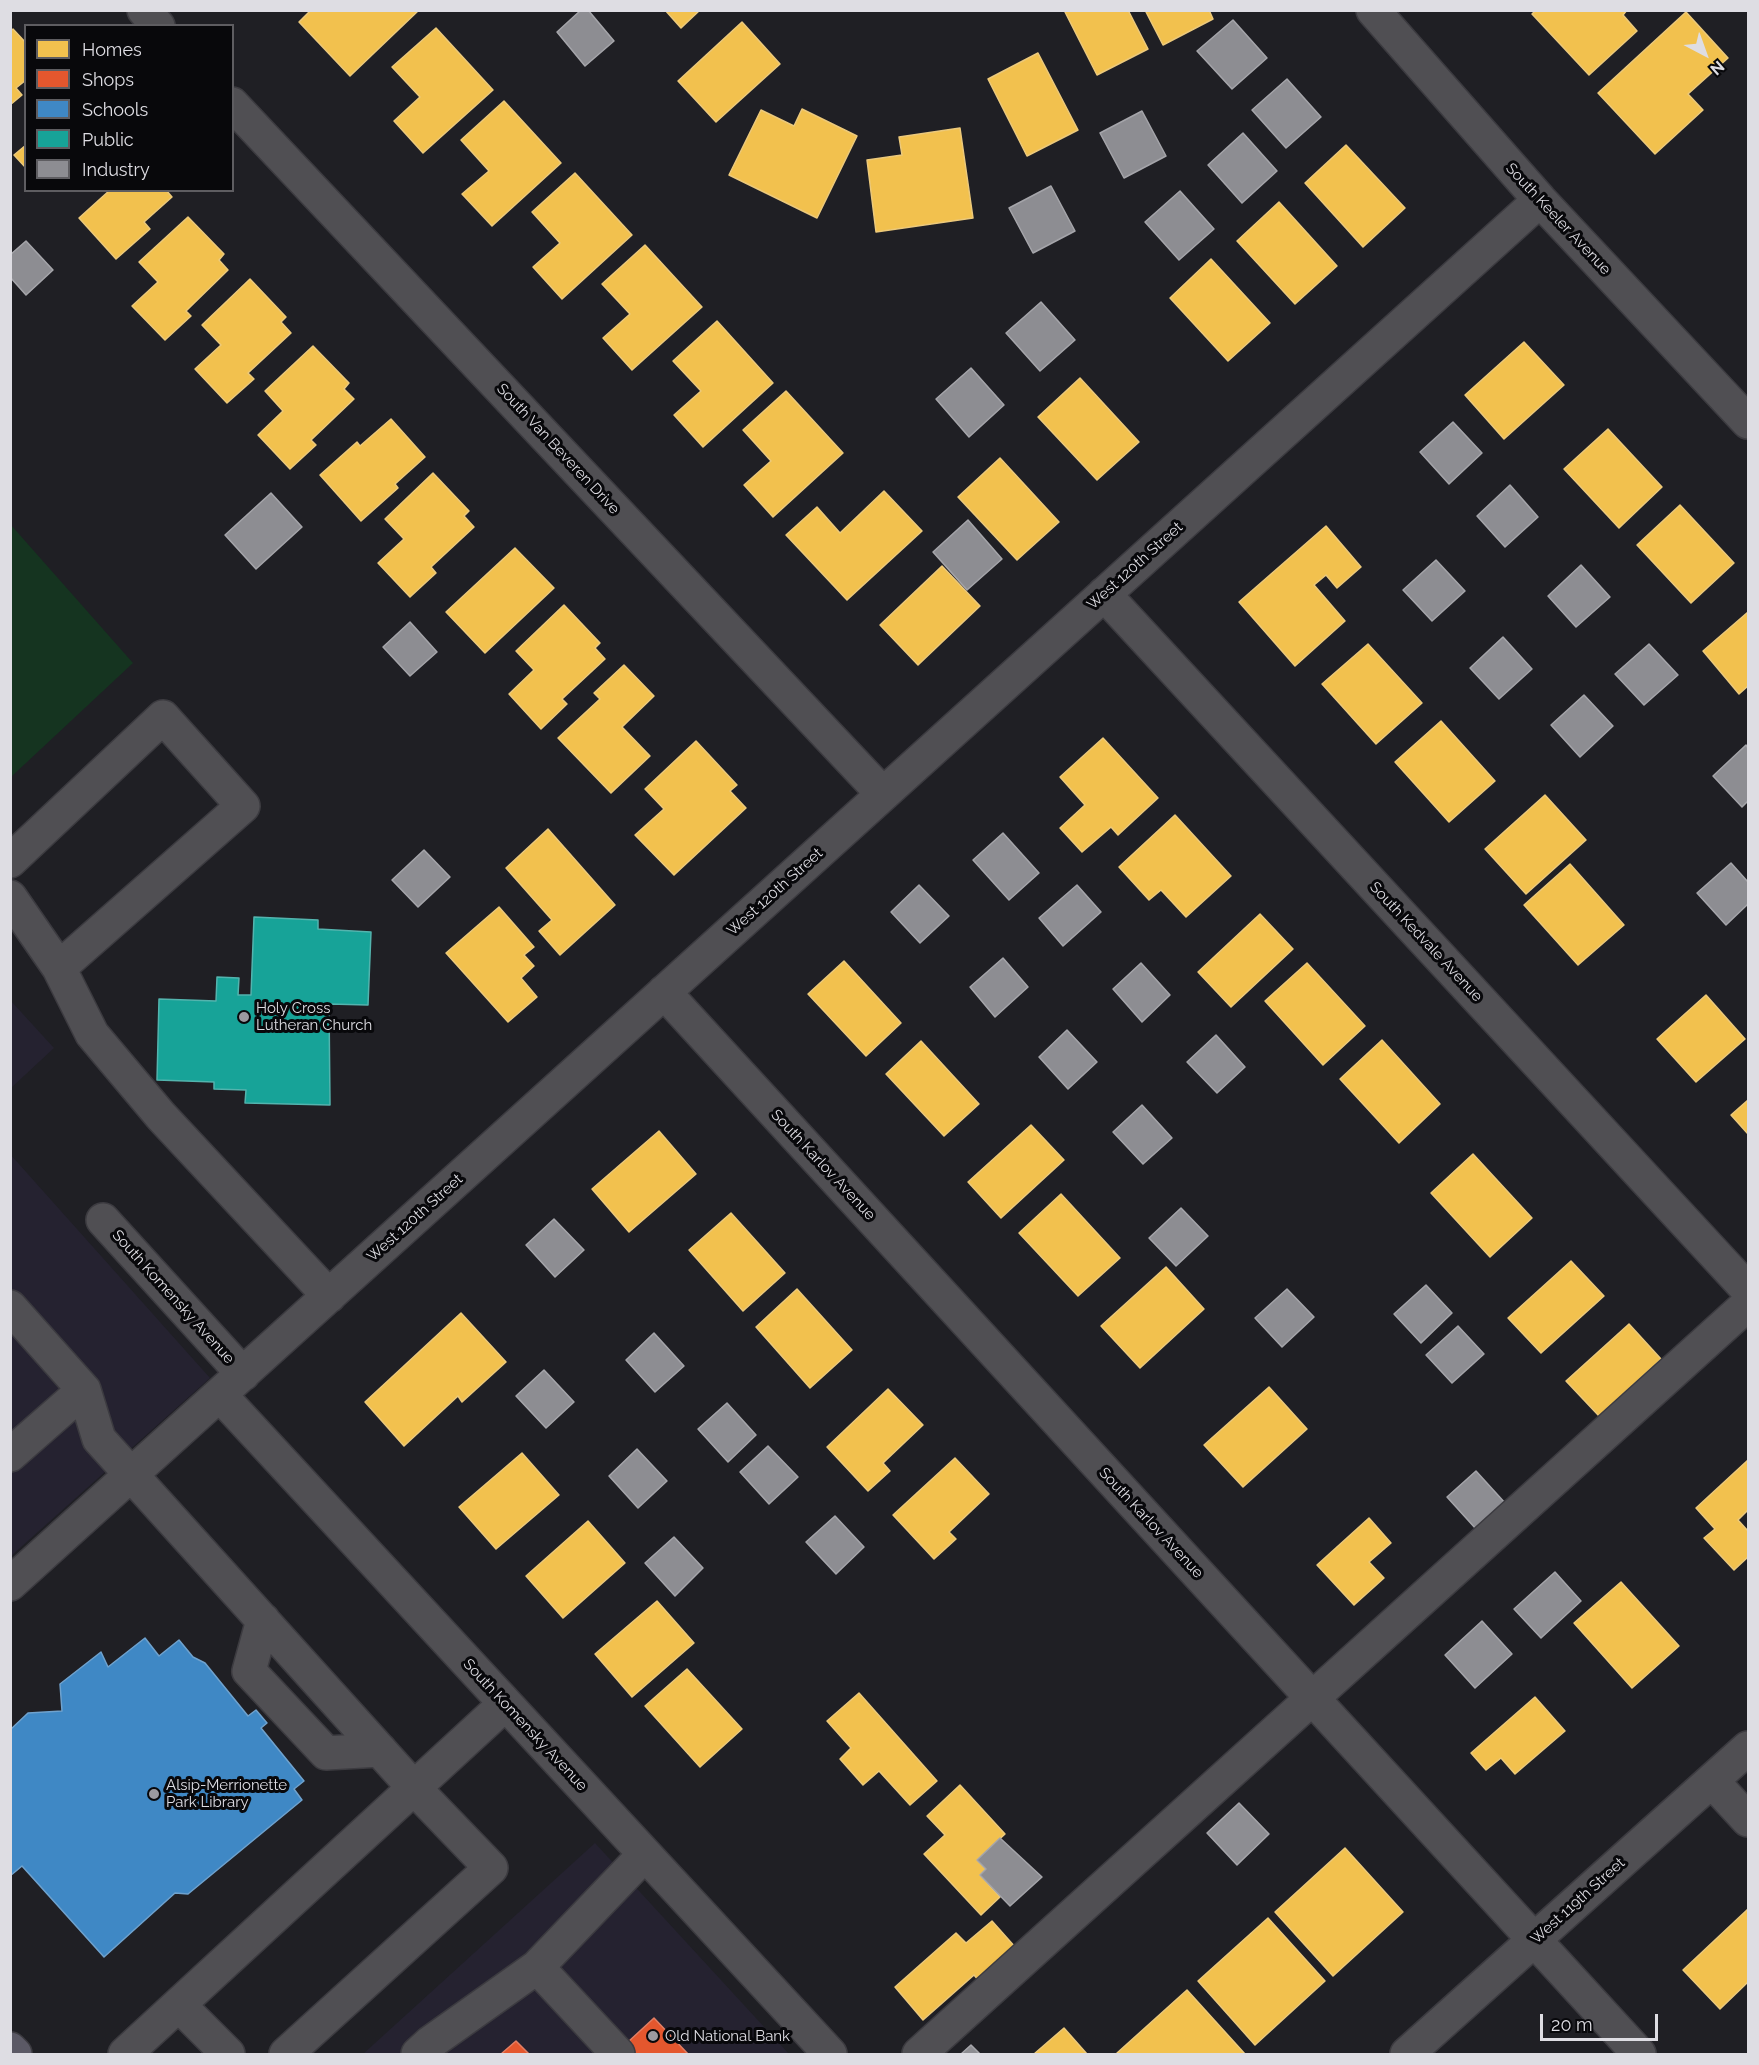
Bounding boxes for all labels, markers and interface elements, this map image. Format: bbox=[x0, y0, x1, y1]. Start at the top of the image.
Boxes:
legend bbox=[24, 24, 234, 192]
north arrow bbox=[1675, 24, 1735, 84]
text: Homes bbox=[82, 39, 142, 60]
text: N bbox=[1706, 57, 1728, 79]
text: Shops bbox=[82, 69, 134, 90]
text: Schools bbox=[82, 99, 148, 120]
text: Public bbox=[82, 129, 134, 150]
text: Industry bbox=[82, 159, 150, 180]
street label: South Keeler Avenue bbox=[1502, 159, 1614, 279]
street label: South Van Beveren Drive bbox=[493, 380, 623, 518]
street label: West 120th Street bbox=[1084, 518, 1186, 614]
street label: West 120th Street bbox=[724, 844, 826, 940]
street label: South Kedvale Avenue bbox=[1366, 878, 1486, 1006]
place label: Holy Cross Lutheran Church bbox=[256, 999, 372, 1034]
marker: Holy Cross Lutheran Church bbox=[237, 1010, 251, 1024]
street label: South Karlov Avenue bbox=[767, 1106, 879, 1224]
street label: West 120th Street bbox=[364, 1170, 466, 1266]
street label: South Komensky Avenue bbox=[108, 1226, 238, 1368]
street label: South Karlov Avenue bbox=[1095, 1464, 1207, 1582]
street label: South Komensky Avenue bbox=[459, 1655, 591, 1795]
place label: Alsip-Merrionette Park Library bbox=[166, 1776, 287, 1811]
marker: Alsip-Merrionette Park Library bbox=[147, 1787, 161, 1801]
street label: West 119th Street bbox=[1527, 1854, 1629, 1948]
scale bar bbox=[1543, 2002, 1662, 2040]
text: 20 m bbox=[1551, 2014, 1593, 2035]
place label: Old National Bank bbox=[665, 2027, 790, 2045]
marker: Old National Bank bbox=[646, 2029, 660, 2043]

